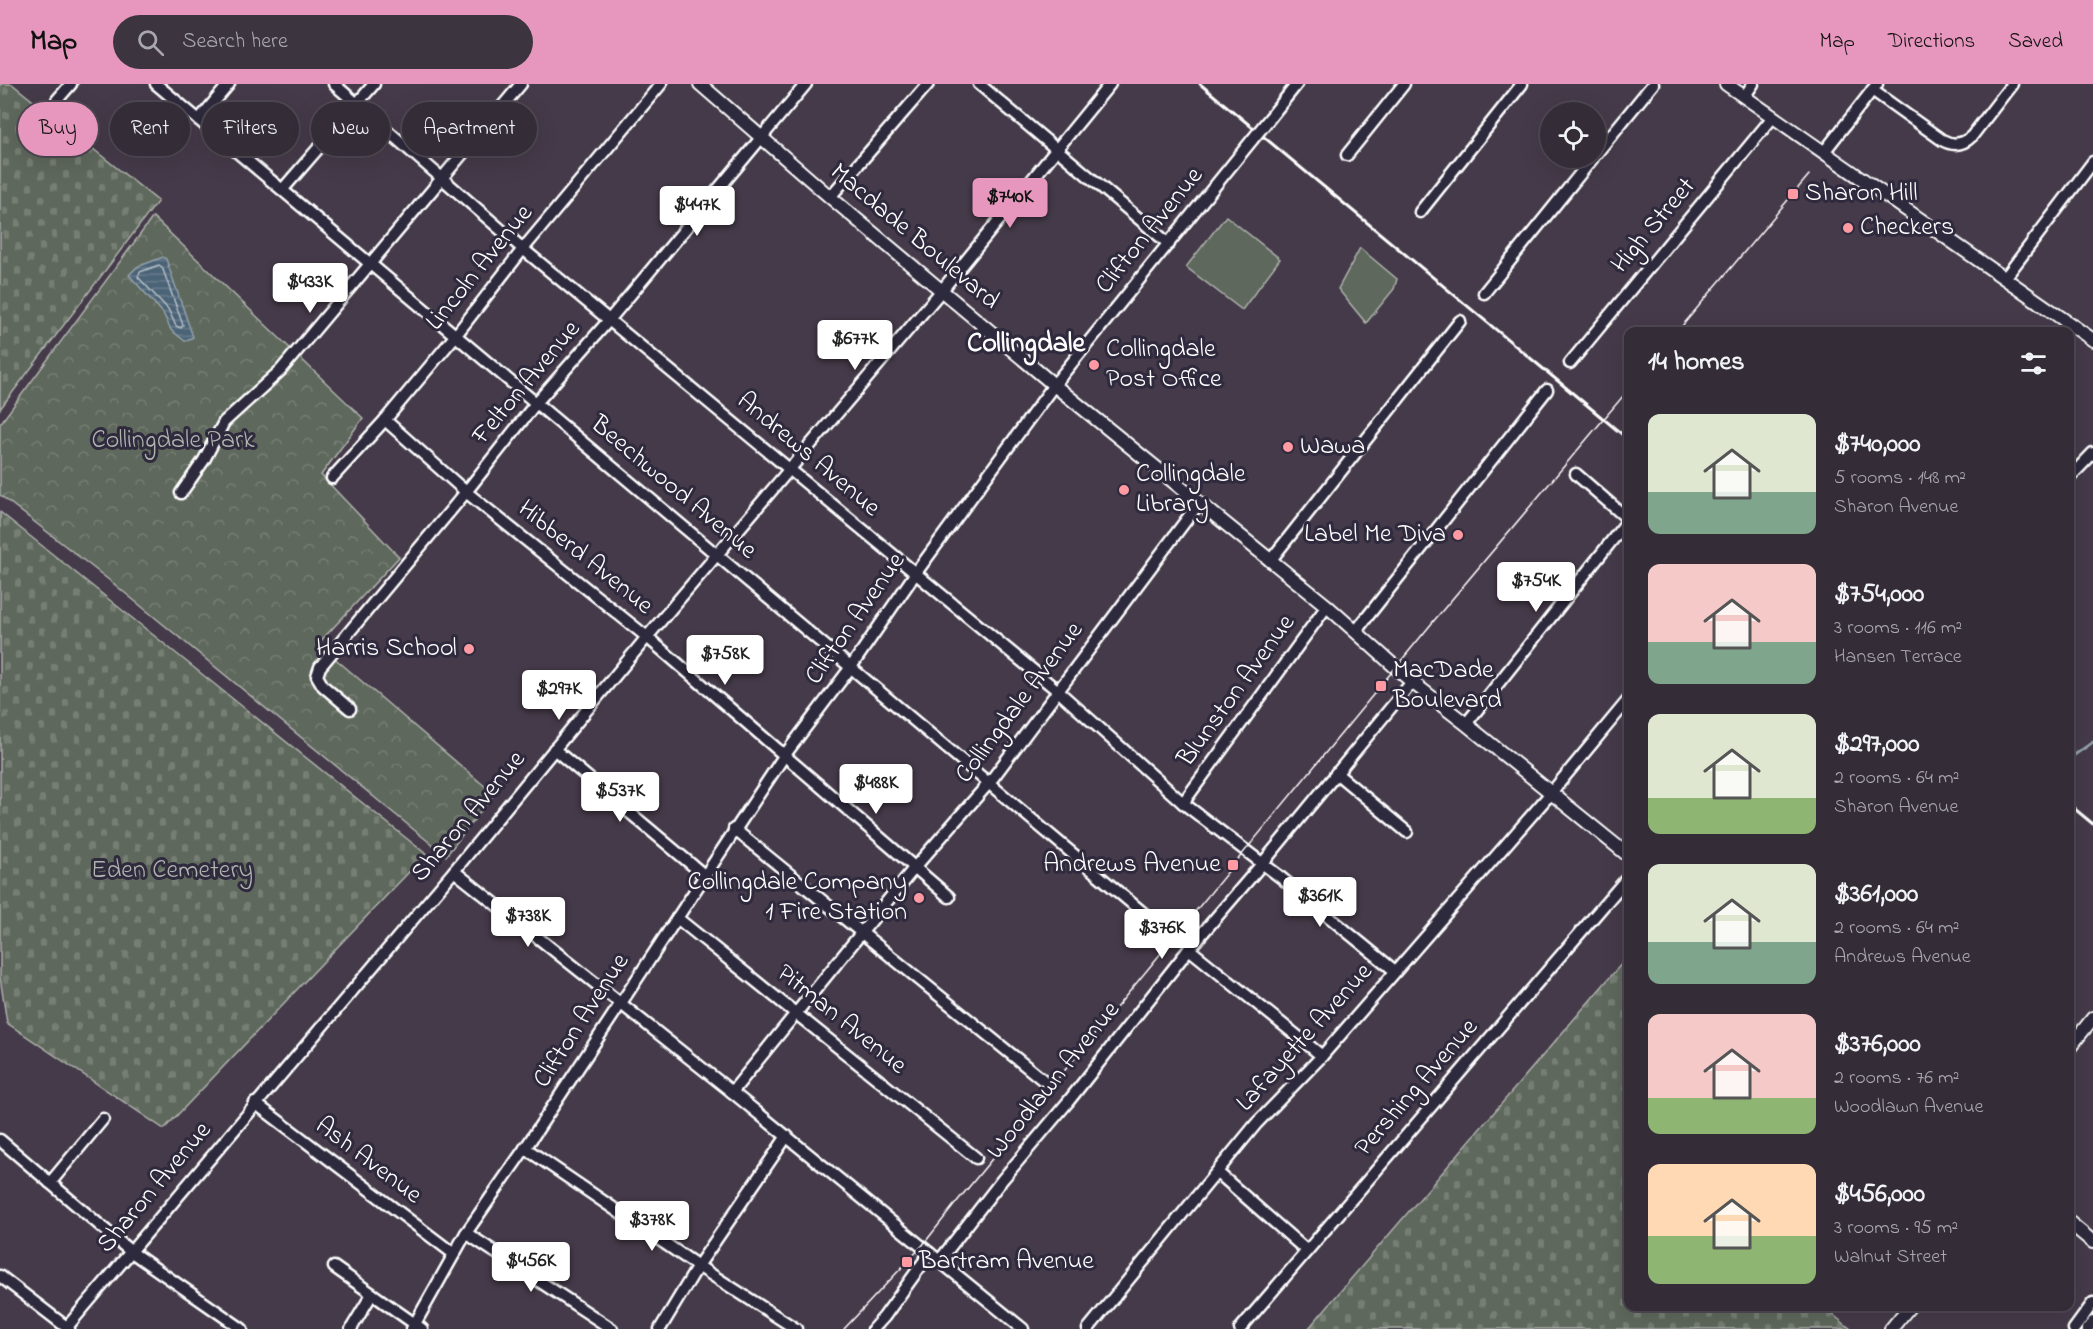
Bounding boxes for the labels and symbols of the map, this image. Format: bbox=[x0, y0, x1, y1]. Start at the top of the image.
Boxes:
street label: Macdade Boulevard bbox=[821, 155, 1007, 320]
street label: Clifton Avenue bbox=[1087, 159, 1213, 303]
street label: High Street bbox=[1603, 170, 1706, 282]
place label: Sharon Hill bbox=[1805, 175, 1918, 213]
pin: $740K bbox=[968, 178, 1052, 229]
pin: $447K bbox=[655, 186, 739, 237]
marker: Sharon Hill bbox=[1786, 187, 1800, 201]
street label: Lincoln Avenue bbox=[417, 196, 543, 339]
place label: Checkers bbox=[1860, 209, 1954, 247]
marker: Checkers bbox=[1841, 221, 1855, 235]
pin: $433K bbox=[268, 263, 352, 314]
street label: Felton Avenue bbox=[463, 312, 591, 454]
pin: $677K bbox=[813, 320, 897, 371]
district label: Collingdale bbox=[967, 324, 1086, 366]
place label: Collingdale Post Office bbox=[1106, 331, 1222, 399]
marker: Collingdale Post Office bbox=[1087, 358, 1101, 372]
street label: Andrews Avenue bbox=[728, 383, 889, 527]
street label: Beechwood Avenue bbox=[581, 406, 765, 569]
park label: Collingdale Park bbox=[91, 422, 255, 460]
place label: Wawa bbox=[1300, 428, 1365, 466]
marker: Wawa bbox=[1281, 440, 1295, 454]
place label: Collingdale Library bbox=[1136, 456, 1246, 524]
marker: Collingdale Library bbox=[1117, 483, 1131, 497]
street label: Hibberd Avenue bbox=[509, 491, 661, 625]
place label: Label Me Diva bbox=[1304, 516, 1446, 554]
marker: Label Me Diva bbox=[1451, 528, 1465, 542]
street label: Clifton Avenue bbox=[796, 545, 916, 693]
pin: $754K bbox=[1494, 562, 1578, 613]
street label: Blunston Avenue bbox=[1168, 607, 1306, 776]
street label: Collingdale Avenue bbox=[946, 614, 1094, 792]
place label: Harris School bbox=[316, 630, 457, 668]
pin: $758K bbox=[683, 635, 767, 686]
marker: Harris School bbox=[462, 642, 476, 656]
place label: MacDade Boulevard bbox=[1392, 652, 1502, 720]
pin: $297K bbox=[517, 670, 601, 721]
marker: MacDade Boulevard bbox=[1374, 679, 1388, 693]
street label: Sharon Avenue bbox=[402, 743, 536, 891]
pin: $488K bbox=[834, 764, 918, 815]
pin: $537K bbox=[578, 772, 662, 823]
place label: Andrews Avenue bbox=[1043, 846, 1221, 884]
park label: Eden Cemetery bbox=[91, 852, 253, 890]
marker: Andrews Avenue bbox=[1226, 858, 1240, 872]
place label: Collingdale Company 1 Fire Station bbox=[687, 864, 907, 932]
pin: $361K bbox=[1278, 877, 1362, 928]
marker: Collingdale Company 1 Fire Station bbox=[912, 891, 926, 905]
pin: $738K bbox=[486, 897, 570, 948]
pin: $376K bbox=[1120, 909, 1204, 960]
street label: Clifton Avenue bbox=[524, 946, 640, 1096]
street label: Pitman Avenue bbox=[768, 955, 915, 1085]
street label: Lafayette Avenue bbox=[1228, 955, 1383, 1121]
street label: Woodlawn Avenue bbox=[978, 993, 1130, 1168]
street label: Pershing Avenue bbox=[1346, 1010, 1488, 1165]
street label: Ash Avenue bbox=[306, 1108, 430, 1214]
street label: Sharon Avenue bbox=[88, 1114, 222, 1262]
pin: $378K bbox=[610, 1201, 694, 1252]
pin: $456K bbox=[489, 1242, 573, 1293]
place label: Bartram Avenue bbox=[918, 1243, 1094, 1281]
marker: Bartram Avenue bbox=[900, 1255, 914, 1269]

